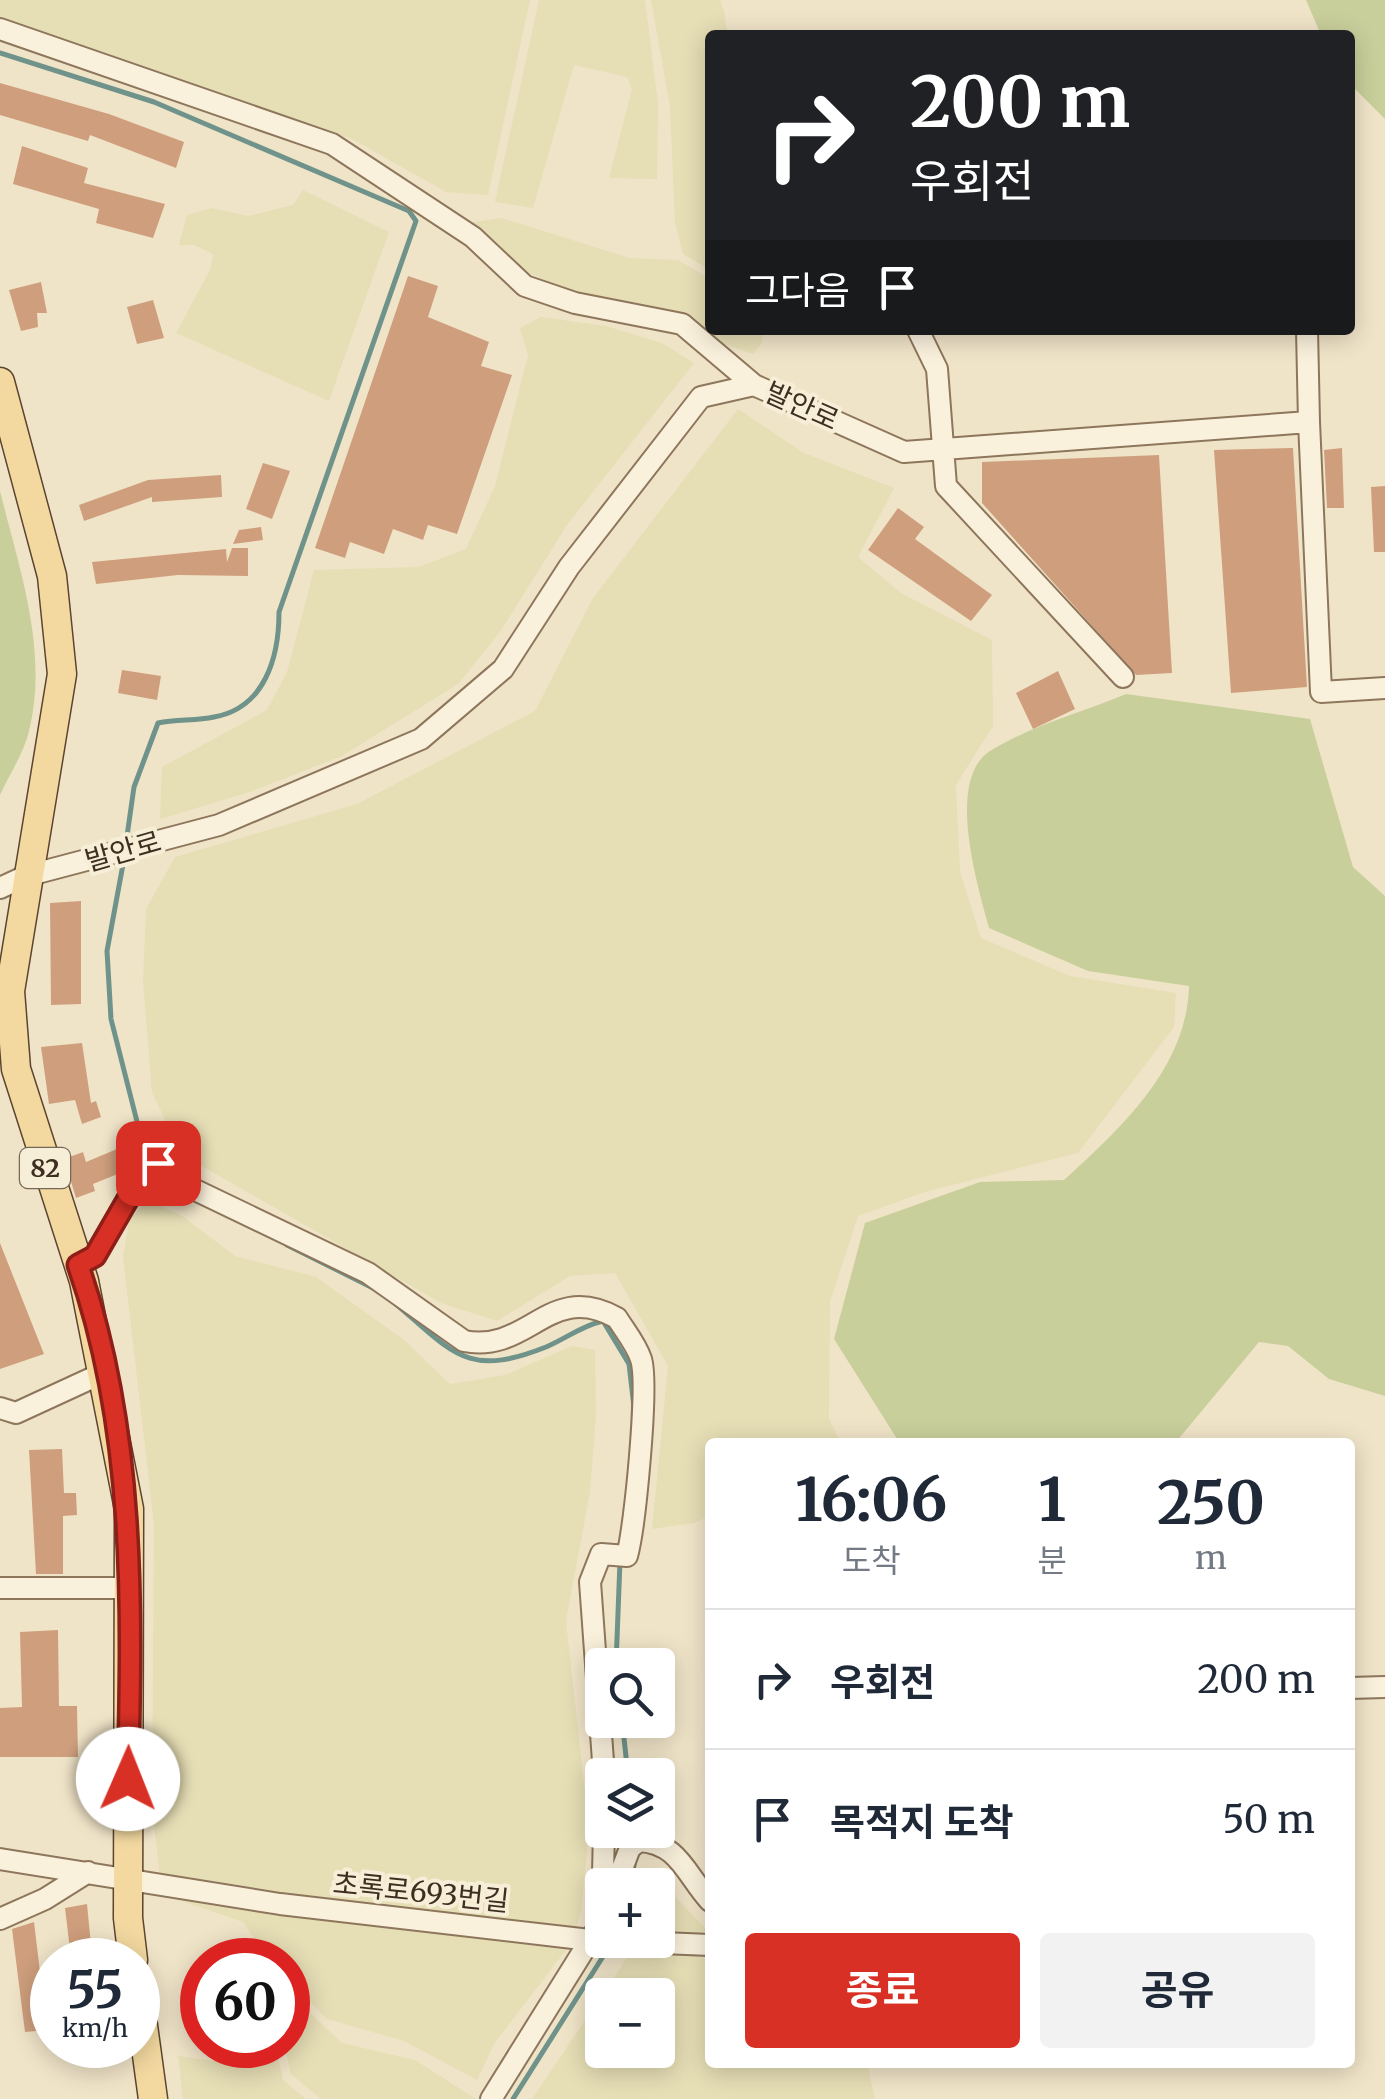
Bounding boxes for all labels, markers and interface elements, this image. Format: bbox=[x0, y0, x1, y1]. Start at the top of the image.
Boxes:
text: 200 m bbox=[910, 58, 1130, 146]
icon: right bbox=[745, 70, 875, 200]
text: 우회전 bbox=[910, 153, 1034, 209]
icon: arrive bbox=[870, 260, 925, 315]
text: 그다음 bbox=[745, 267, 850, 314]
street label: 발안로 bbox=[759, 374, 845, 438]
street label: 발안로 bbox=[81, 823, 165, 879]
pin bbox=[116, 1121, 201, 1206]
icon: arrive bbox=[131, 1136, 186, 1191]
road number: 82 bbox=[20, 1148, 70, 1188]
text: 16:06 bbox=[795, 1462, 947, 1537]
text: 1 bbox=[1038, 1462, 1066, 1537]
text: 250 bbox=[1157, 1465, 1265, 1540]
text: m bbox=[1195, 1538, 1227, 1578]
text: 도착 bbox=[842, 1541, 901, 1581]
text: 분 bbox=[1038, 1541, 1067, 1581]
map controls bbox=[585, 1648, 675, 2068]
button: search bbox=[585, 1648, 675, 1738]
icon: right bbox=[745, 1652, 800, 1707]
text: 200 m bbox=[1197, 1656, 1315, 1703]
text: 우회전 bbox=[830, 1659, 935, 1706]
position arrow bbox=[76, 1727, 180, 1831]
button: layers bbox=[585, 1758, 675, 1848]
icon: arrive bbox=[745, 1792, 800, 1847]
text: 50 m bbox=[1222, 1796, 1315, 1843]
text: 목적지 도착 bbox=[830, 1799, 1014, 1846]
street label: 초록로693번길 bbox=[331, 1865, 511, 1919]
button: + bbox=[585, 1868, 675, 1958]
button: 종료 bbox=[745, 1933, 1020, 2048]
button: 공유 bbox=[1040, 1933, 1315, 2048]
speed limit sign: 60 bbox=[180, 1938, 310, 2068]
text: 55 bbox=[67, 1959, 123, 2022]
button: − bbox=[585, 1978, 675, 2068]
text: km/h bbox=[62, 2012, 128, 2044]

